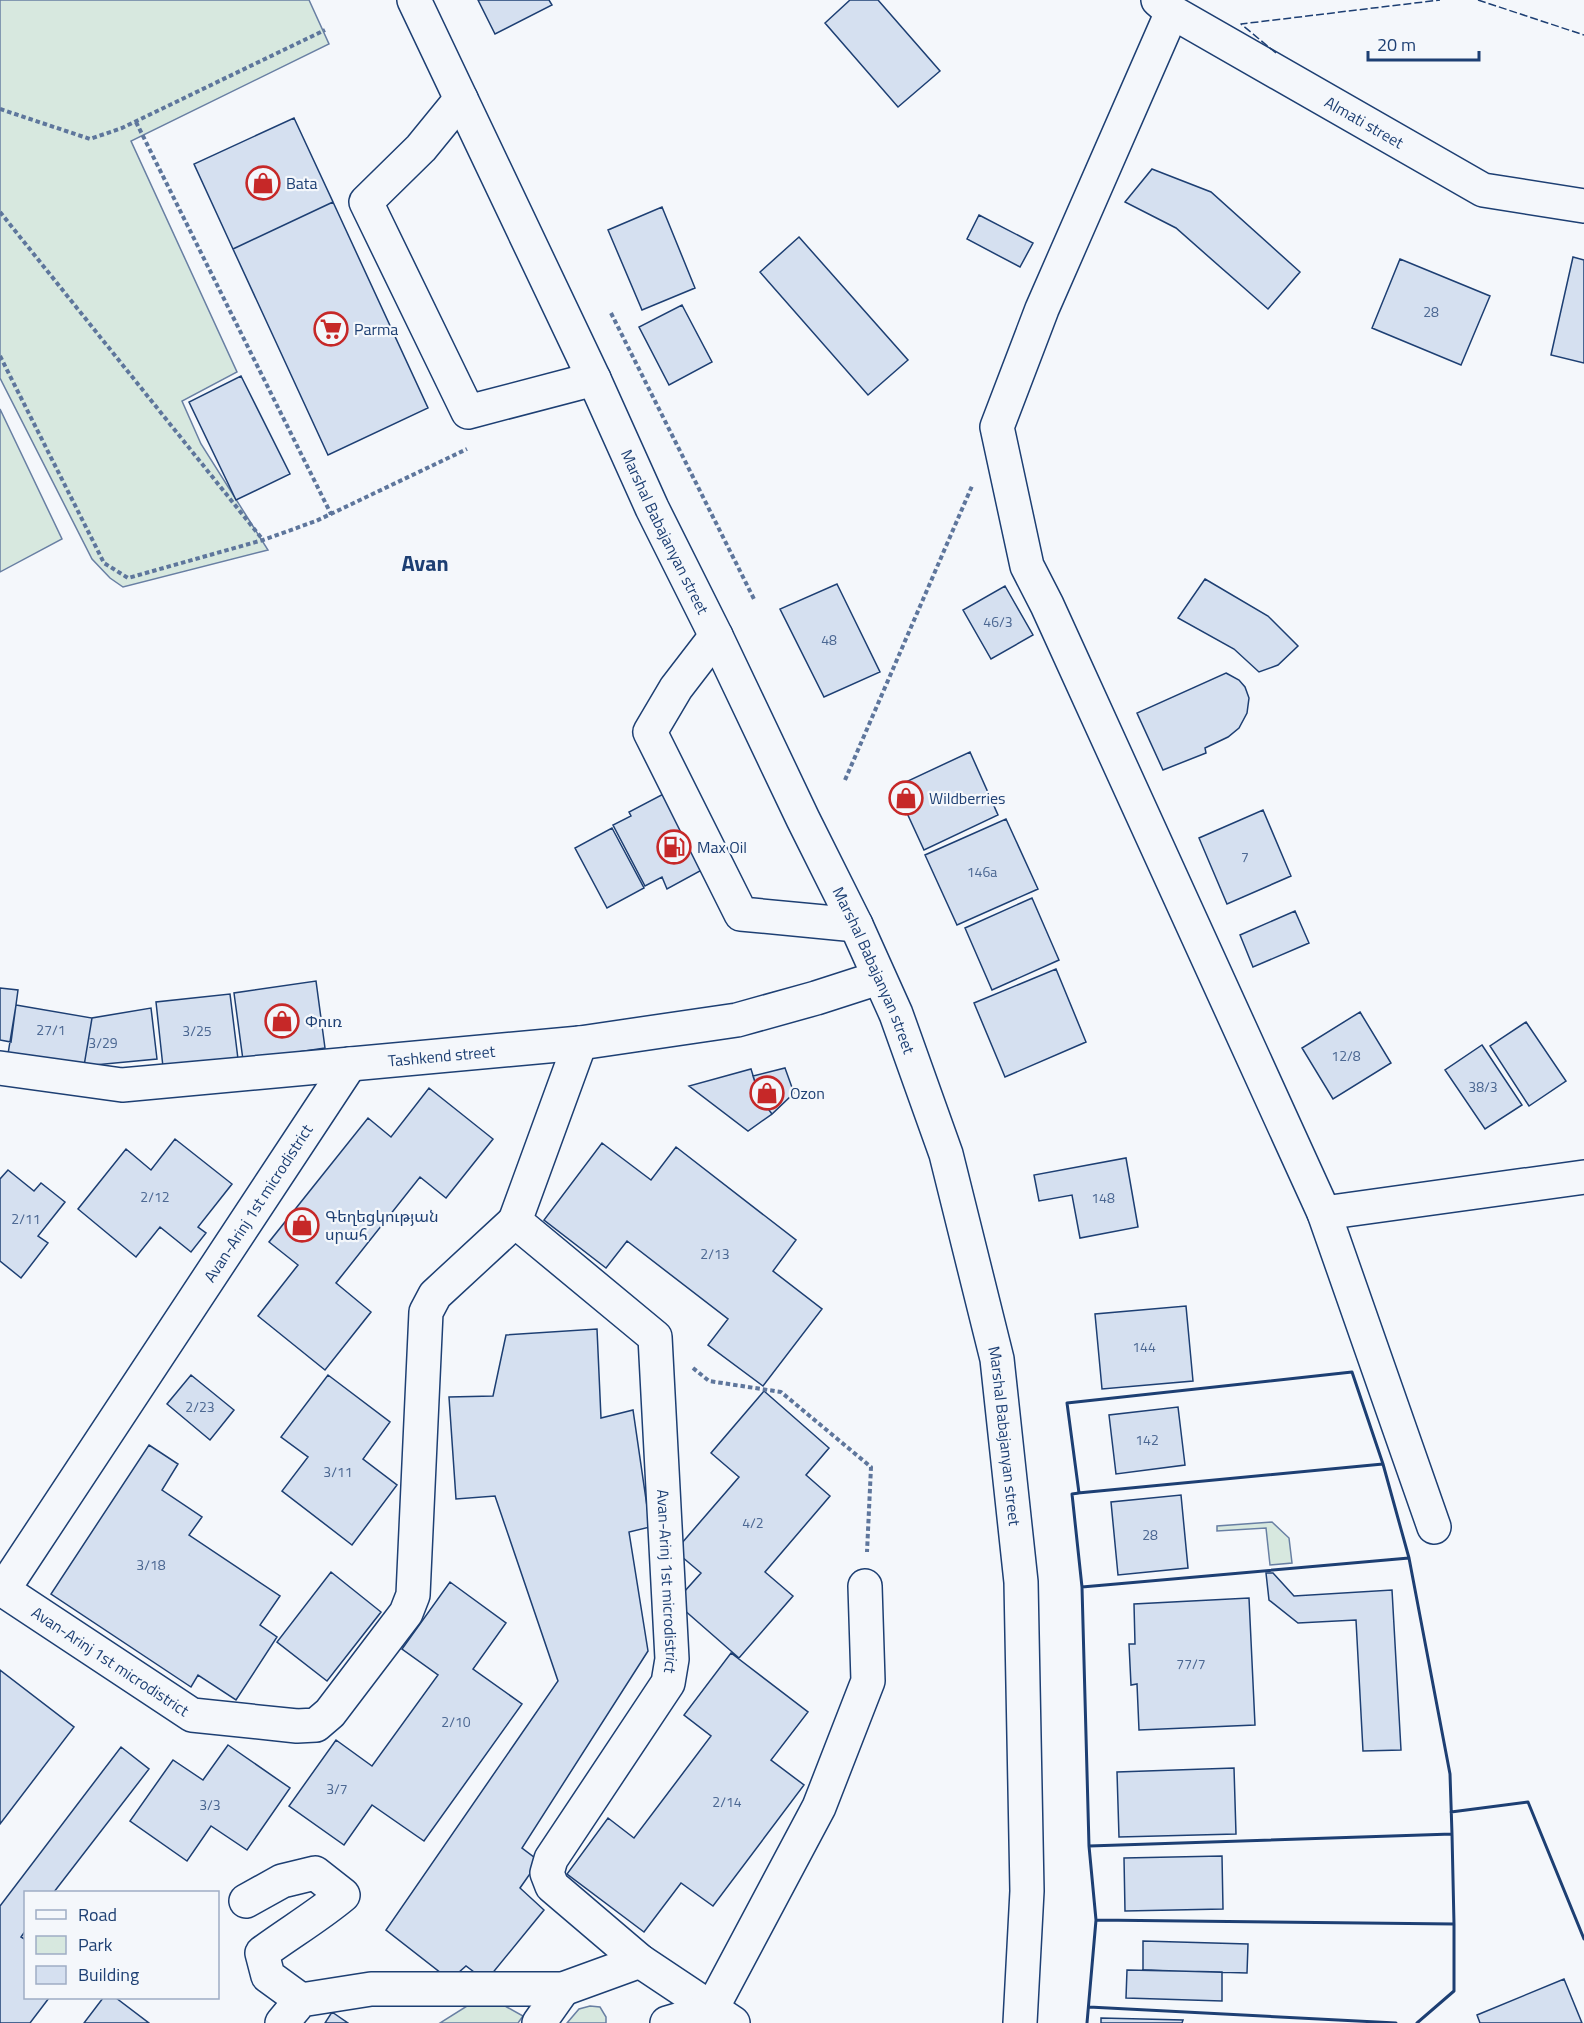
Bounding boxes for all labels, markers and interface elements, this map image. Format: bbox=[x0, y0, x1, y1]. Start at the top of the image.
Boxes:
scale bar bbox=[1368, 24, 1479, 62]
text: 20 m bbox=[1377, 31, 1416, 58]
street label: Almati street bbox=[1320, 90, 1409, 154]
shop icon: Bata bbox=[245, 165, 281, 201]
place label: Bata bbox=[286, 171, 318, 195]
house number: 28 bbox=[1423, 301, 1439, 322]
supermarket icon: Parma bbox=[313, 311, 349, 347]
place label: Parma bbox=[354, 317, 398, 341]
street label: Marshal Babajanyan street bbox=[615, 445, 715, 619]
district label: Avan bbox=[401, 546, 449, 580]
house number: 46/3 bbox=[983, 611, 1013, 632]
house number: 48 bbox=[821, 629, 837, 650]
shop icon: Wildberries bbox=[888, 780, 924, 816]
place label: Wildberries bbox=[929, 786, 1005, 810]
fuel station icon: Max Oil bbox=[656, 829, 692, 865]
place label: Max Oil bbox=[697, 835, 747, 859]
house number: 7 bbox=[1241, 846, 1249, 867]
house number: 146a bbox=[967, 861, 997, 882]
street label: Marshal Babajanyan street bbox=[827, 882, 921, 1057]
shop icon: Փուռ bbox=[264, 1003, 300, 1039]
place label: Փուռ bbox=[305, 1009, 342, 1033]
house number: 27/1 bbox=[36, 1019, 66, 1040]
house number: 3/25 bbox=[182, 1020, 212, 1041]
house number: 3/29 bbox=[88, 1032, 118, 1053]
street label: Tashkend street bbox=[387, 1039, 496, 1073]
house number: 12/8 bbox=[1331, 1045, 1361, 1066]
shop icon: Ozon bbox=[749, 1075, 785, 1111]
house number: 38/3 bbox=[1468, 1076, 1498, 1097]
place label: Ozon bbox=[790, 1081, 825, 1105]
street label: Avan-Arinj 1st microdistrict bbox=[198, 1119, 318, 1287]
house number: 2/12 bbox=[140, 1186, 170, 1207]
house number: 148 bbox=[1091, 1187, 1115, 1208]
place label: Գեղեցկության սրահ bbox=[325, 1204, 439, 1246]
shop icon: Գեղեցկության սրահ bbox=[284, 1207, 320, 1243]
house number: 2/11 bbox=[11, 1208, 41, 1229]
house number: 2/13 bbox=[700, 1243, 730, 1264]
house number: 144 bbox=[1132, 1336, 1156, 1357]
street label: Marshal Babajanyan street bbox=[982, 1343, 1027, 1527]
house number: 2/23 bbox=[185, 1396, 215, 1417]
house number: 142 bbox=[1135, 1429, 1159, 1450]
house number: 3/11 bbox=[323, 1461, 353, 1482]
street label: Avan-Arinj 1st microdistrict bbox=[651, 1489, 684, 1676]
house number: 4/2 bbox=[742, 1512, 764, 1533]
house number: 28 bbox=[1142, 1524, 1158, 1545]
house number: 3/18 bbox=[136, 1554, 166, 1575]
street label: Avan-Arinj 1st microdistrict bbox=[27, 1600, 194, 1722]
house number: 77/7 bbox=[1176, 1653, 1206, 1674]
house number: 2/10 bbox=[441, 1711, 471, 1732]
house number: 3/7 bbox=[326, 1778, 348, 1799]
house number: 2/14 bbox=[712, 1791, 742, 1812]
house number: 3/3 bbox=[199, 1794, 221, 1815]
legend bbox=[24, 1891, 219, 1999]
text: Road bbox=[78, 1901, 117, 1928]
text: Park bbox=[78, 1931, 113, 1958]
text: Building bbox=[78, 1961, 139, 1988]

